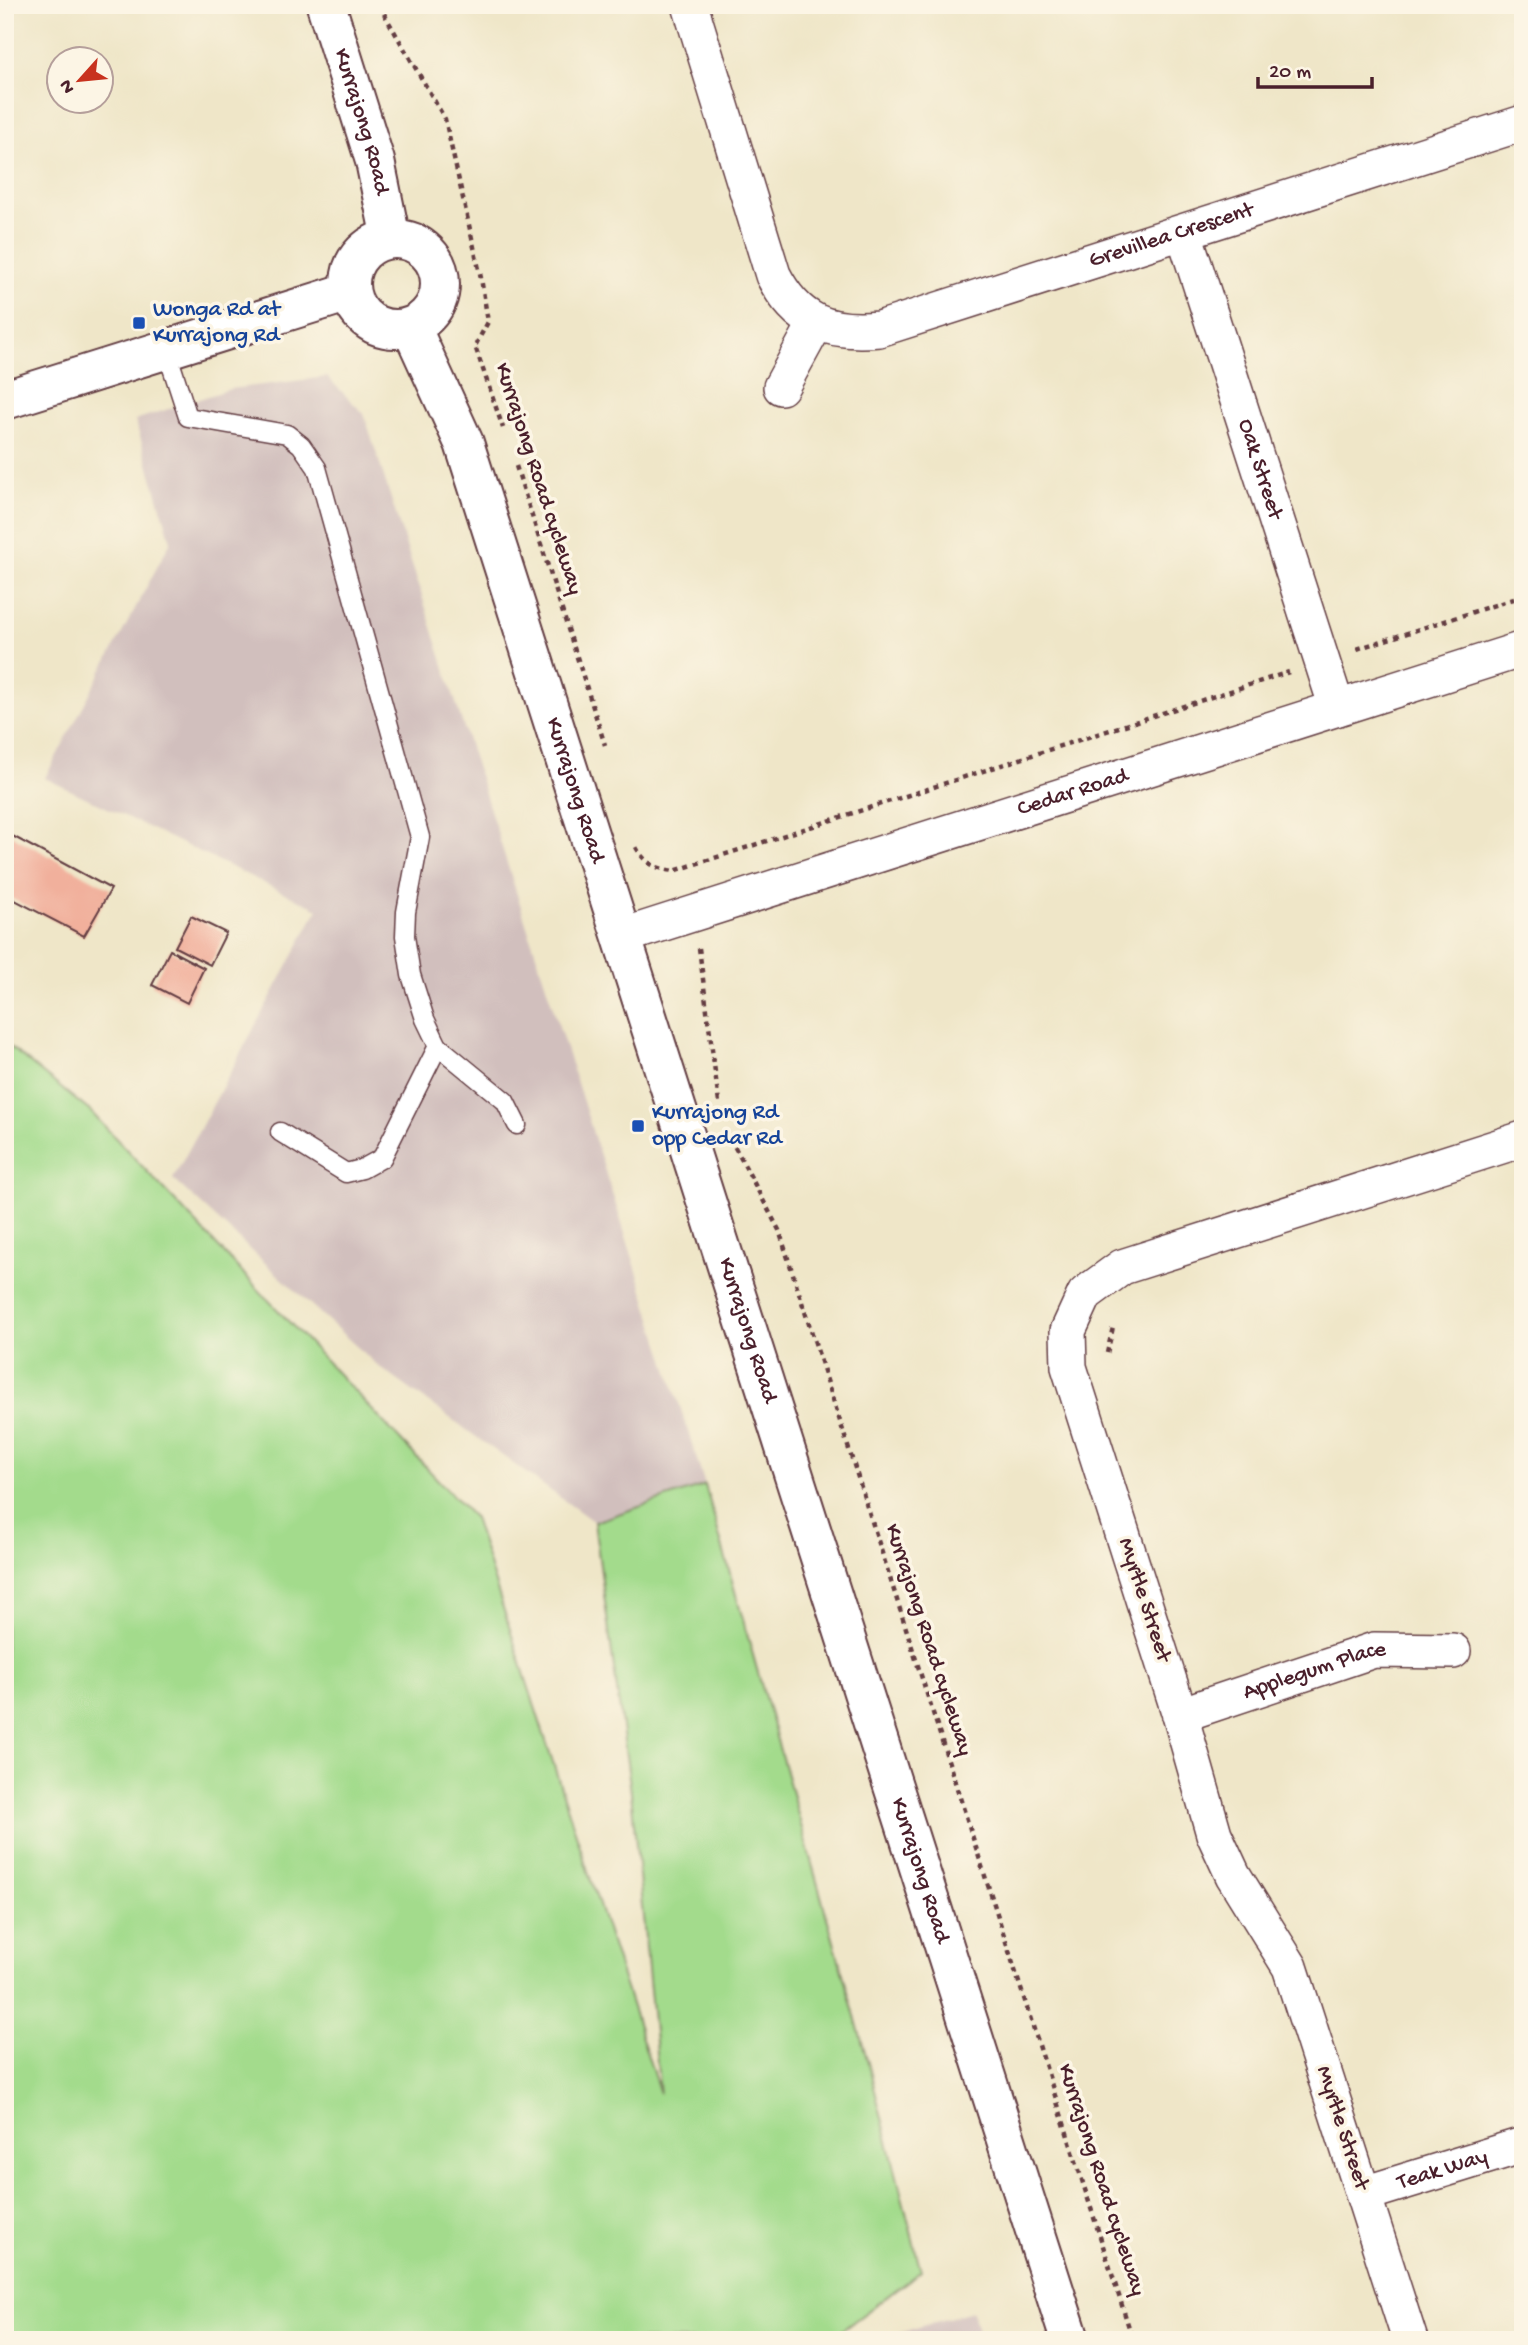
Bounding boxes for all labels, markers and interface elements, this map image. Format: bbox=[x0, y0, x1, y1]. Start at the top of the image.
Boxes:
street label: Kurrajong Road bbox=[327, 45, 395, 198]
north arrow bbox=[46, 46, 116, 116]
scale bar bbox=[1258, 46, 1372, 90]
text: 20 m bbox=[1269, 61, 1311, 86]
text: N bbox=[55, 75, 81, 97]
street label: Grevillea Crescent bbox=[1086, 196, 1258, 274]
place label: Wonga Rd at Kurrajong Rd bbox=[153, 297, 281, 350]
marker: Wonga Rd at Kurrajong Rd bbox=[131, 315, 147, 331]
street label: Kurrajong Road cycleway bbox=[488, 360, 588, 598]
street label: Oak Street bbox=[1231, 416, 1289, 524]
street label: Kurrajong Road bbox=[539, 714, 611, 868]
street label: Cedar Road bbox=[1014, 762, 1133, 823]
place label: Kurrajong Rd opp Cedar Rd bbox=[652, 1100, 783, 1153]
marker: Kurrajong Rd opp Cedar Rd bbox=[630, 1118, 646, 1134]
street label: Kurrajong Road bbox=[712, 1254, 784, 1408]
street label: Kurrajong Road cycleway bbox=[878, 1521, 978, 1759]
street label: Myrtle Street bbox=[1111, 1535, 1177, 1667]
street label: Applegum Place bbox=[1240, 1637, 1387, 1706]
street label: Kurrajong Road bbox=[884, 1794, 956, 1948]
street label: Kurrajong Road cycleway bbox=[1051, 2061, 1151, 2299]
street label: Myrtle Street bbox=[1309, 2063, 1375, 2195]
street label: Teak Way bbox=[1392, 2143, 1491, 2197]

